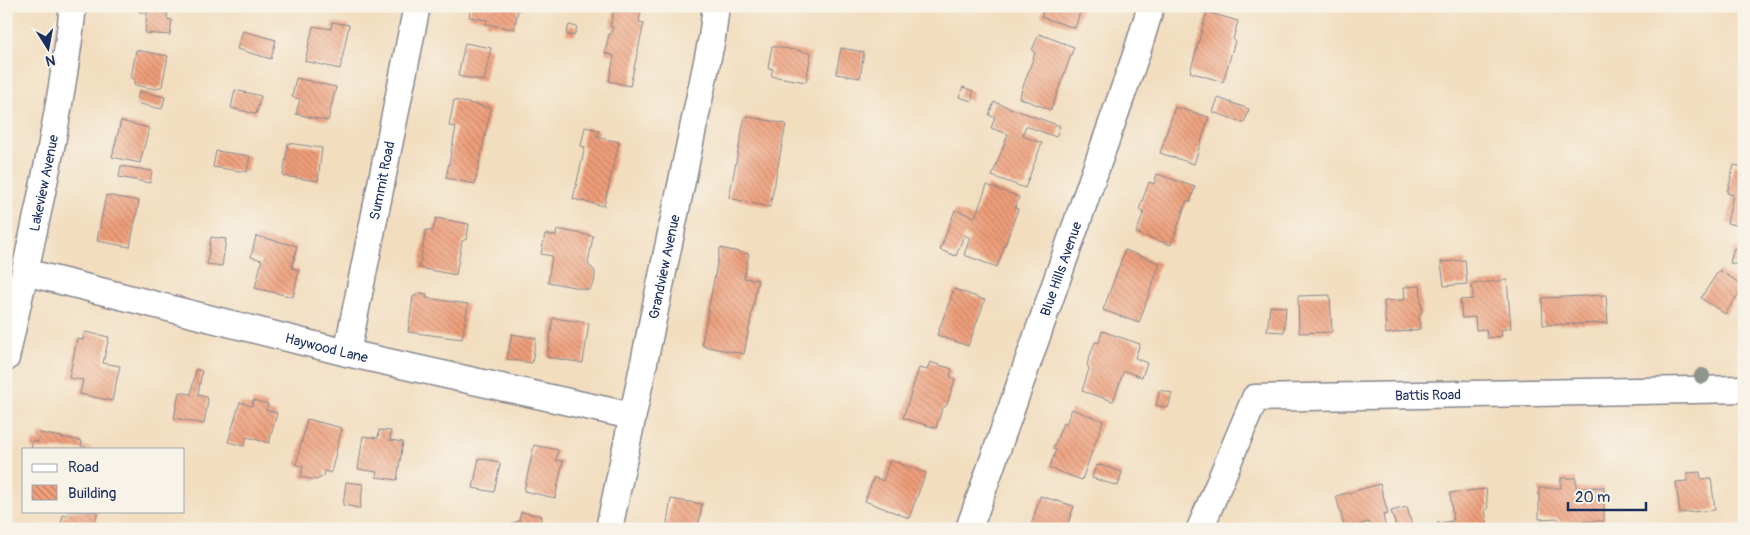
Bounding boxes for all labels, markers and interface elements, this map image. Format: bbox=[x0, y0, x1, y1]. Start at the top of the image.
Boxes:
north arrow bbox=[22, 22, 72, 72]
text: N bbox=[44, 51, 57, 70]
street label: Lakeview Avenue bbox=[26, 133, 62, 233]
street label: Summit Road bbox=[366, 140, 399, 221]
street label: Grandview Avenue bbox=[645, 213, 684, 321]
street label: Blue Hills Avenue bbox=[1037, 219, 1086, 318]
street label: Haywood Lane bbox=[283, 330, 370, 366]
street label: Battis Road bbox=[1395, 386, 1461, 404]
legend bbox=[22, 448, 185, 512]
text: Road bbox=[68, 458, 99, 477]
scale bar bbox=[1568, 480, 1645, 512]
text: Building bbox=[68, 484, 116, 503]
text: 20 m bbox=[1575, 488, 1610, 507]

